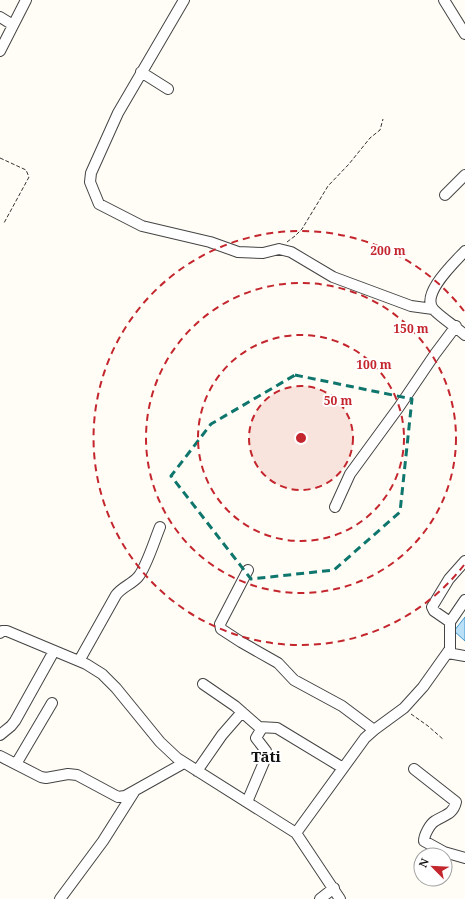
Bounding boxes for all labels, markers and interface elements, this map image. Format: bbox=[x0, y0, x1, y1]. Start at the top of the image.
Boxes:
text: 200 m bbox=[370, 242, 406, 259]
text: 150 m bbox=[393, 320, 429, 337]
text: 100 m bbox=[356, 356, 392, 373]
text: 50 m bbox=[324, 392, 352, 409]
centre of rings bbox=[294, 431, 308, 445]
district label: Tāti bbox=[251, 746, 282, 766]
north arrow bbox=[413, 847, 453, 887]
text: N bbox=[415, 855, 432, 870]

